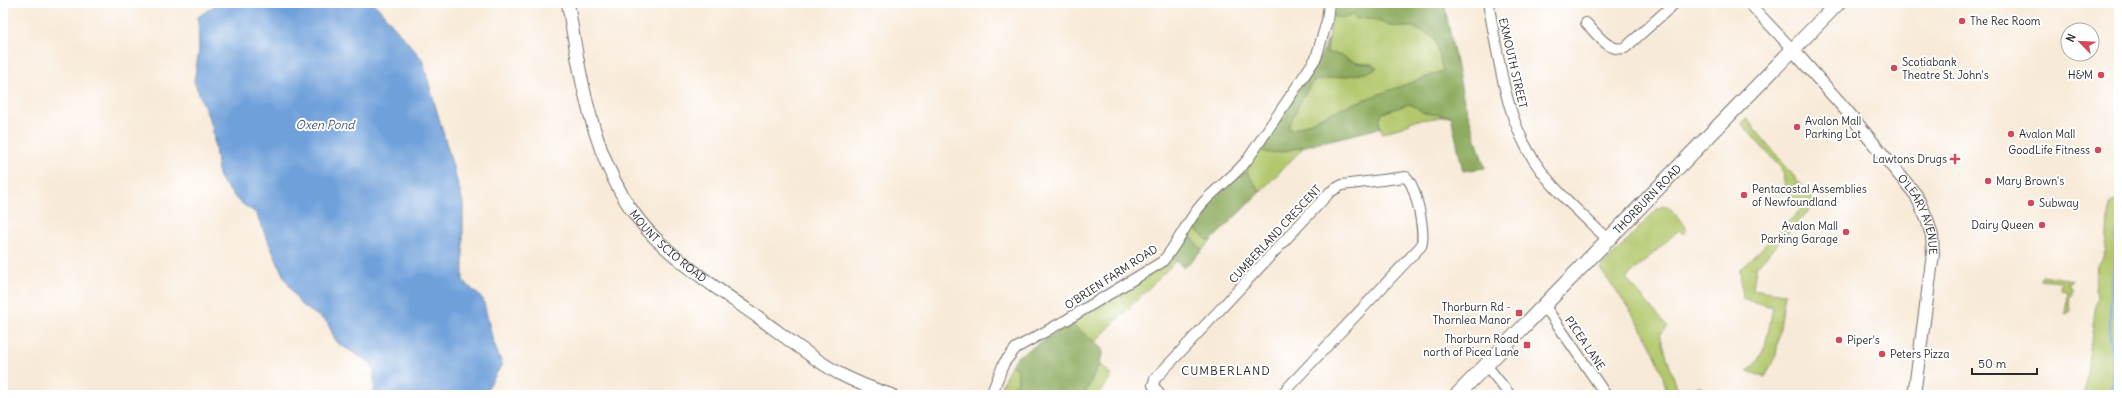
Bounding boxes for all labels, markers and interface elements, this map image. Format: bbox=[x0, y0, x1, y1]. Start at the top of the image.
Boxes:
place label: The Rec Room bbox=[1970, 14, 2041, 28]
marker: The Rec Room bbox=[1957, 16, 1967, 26]
street label: EXMOUTH STREET bbox=[1496, 17, 1530, 110]
north arrow bbox=[2060, 22, 2100, 62]
text: N bbox=[2063, 32, 2079, 44]
place label: Scotiabank Theatre St. John's bbox=[1902, 55, 1989, 82]
marker: Scotiabank Theatre St. John's bbox=[1889, 63, 1899, 73]
place label: H&M bbox=[2068, 68, 2093, 82]
marker: H&M bbox=[2096, 70, 2106, 80]
place label: Avalon Mall Parking Lot bbox=[1805, 114, 1861, 141]
water label: Oxen Pond bbox=[296, 117, 356, 132]
marker: Avalon Mall Parking Lot bbox=[1792, 122, 1802, 132]
place label: Avalon Mall bbox=[2019, 127, 2075, 141]
marker: Avalon Mall bbox=[2006, 129, 2016, 139]
place label: GoodLife Fitness bbox=[2008, 143, 2090, 157]
marker: GoodLife Fitness bbox=[2093, 145, 2103, 155]
place label: Lawtons Drugs bbox=[1872, 152, 1947, 166]
marker: Lawtons Drugs bbox=[1950, 154, 1960, 164]
street label: THORBURN ROAD bbox=[1610, 161, 1684, 237]
street label: O'LEARY AVENUE bbox=[1895, 171, 1940, 255]
place label: Mary Brown's bbox=[1996, 174, 2064, 188]
marker: Mary Brown's bbox=[1983, 176, 1993, 186]
street label: CUMBERLAND CRESCENT bbox=[1226, 182, 1324, 286]
place label: Pentacostal Assemblies of Newfoundland bbox=[1752, 182, 1867, 209]
marker: Pentacostal Assemblies of Newfoundland bbox=[1739, 190, 1749, 200]
place label: Subway bbox=[2039, 196, 2079, 210]
marker: Subway bbox=[2026, 198, 2036, 208]
street label: MOUNT SCIO ROAD bbox=[627, 207, 709, 286]
place label: Dairy Queen bbox=[1971, 218, 2034, 232]
place label: Avalon Mall Parking Garage bbox=[1761, 219, 1838, 246]
marker: Dairy Queen bbox=[2037, 220, 2047, 230]
marker: Avalon Mall Parking Garage bbox=[1841, 227, 1851, 237]
street label: O'BRIEN FARM ROAD bbox=[1062, 242, 1160, 312]
place label: Thorburn Rd - Thornlea Manor bbox=[1432, 300, 1511, 327]
marker: Thorburn Rd - Thornlea Manor bbox=[1514, 308, 1524, 318]
street label: PICEA LANE bbox=[1562, 314, 1608, 372]
place label: Thorburn Road north of Picea Lane bbox=[1423, 332, 1520, 359]
place label: Piper's bbox=[1847, 333, 1880, 347]
marker: Piper's bbox=[1834, 335, 1844, 345]
marker: Thorburn Road north of Picea Lane bbox=[1522, 340, 1532, 350]
place label: Peters Pizza bbox=[1890, 347, 1950, 361]
marker: Peters Pizza bbox=[1877, 349, 1887, 359]
scale bar bbox=[1972, 350, 2037, 376]
text: 50 m bbox=[1978, 356, 2007, 371]
district label: CUMBERLAND bbox=[1181, 363, 1271, 378]

